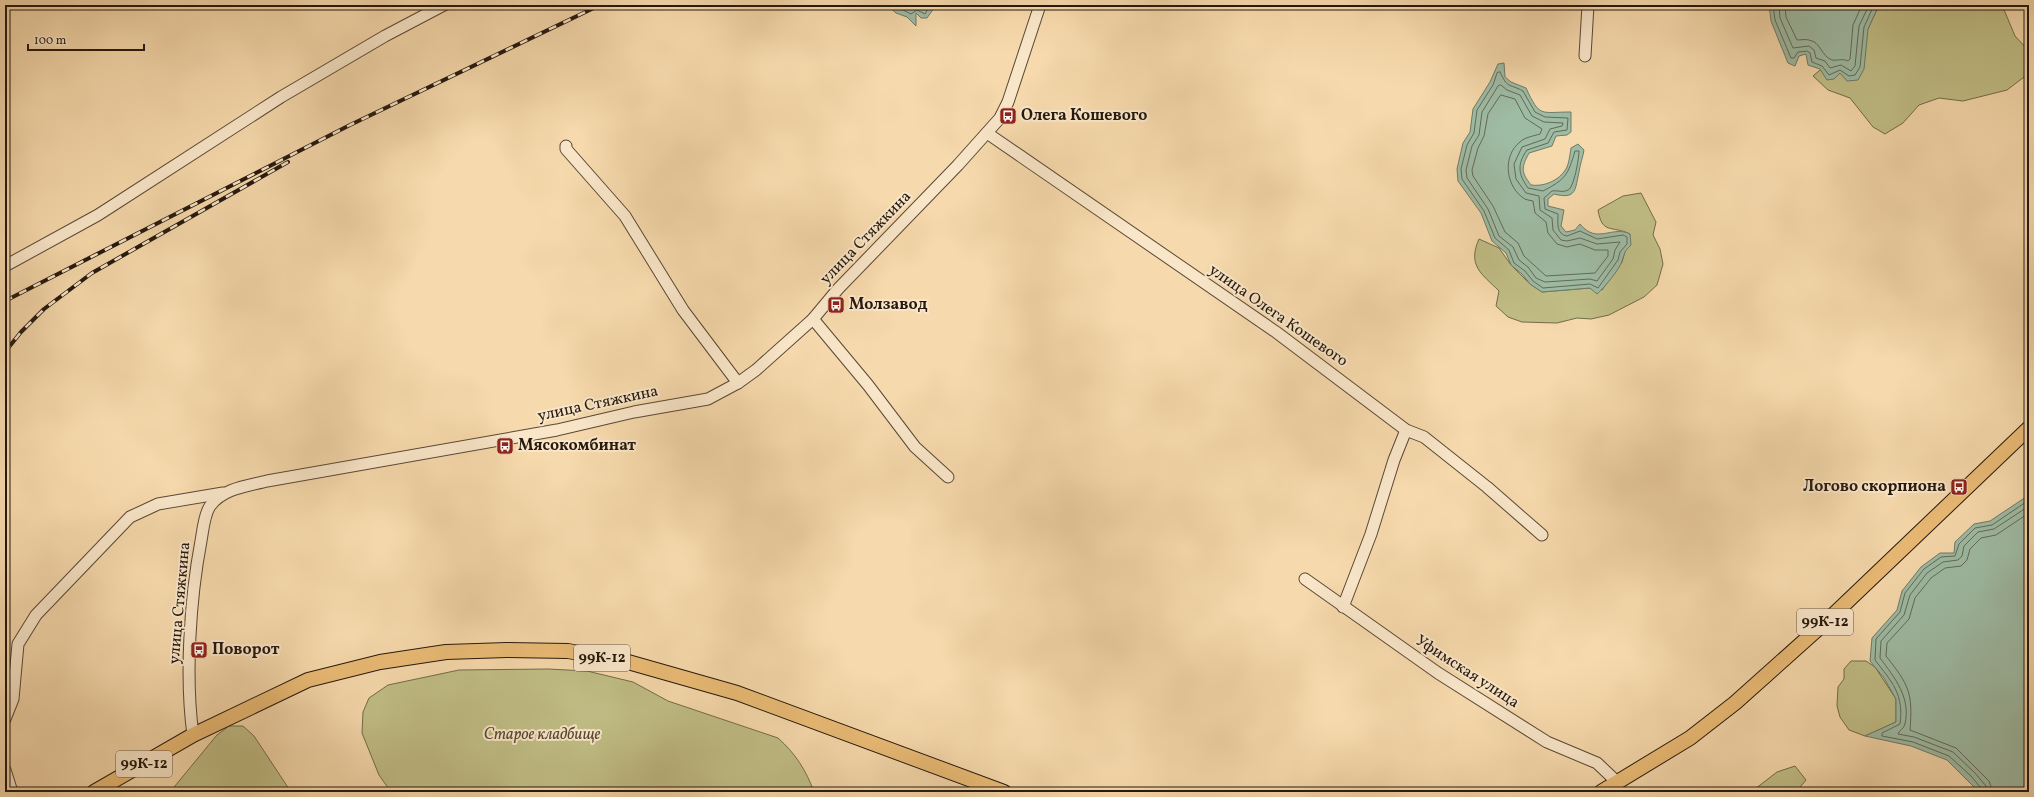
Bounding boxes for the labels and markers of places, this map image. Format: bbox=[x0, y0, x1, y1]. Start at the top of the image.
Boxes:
place label: Олега Кошевого bbox=[1021, 105, 1147, 127]
bus stop icon: Олега Кошевого bbox=[998, 106, 1018, 126]
place label: Молзавод bbox=[849, 294, 928, 316]
bus stop icon: Молзавод bbox=[826, 295, 846, 315]
place label: Мясокомбинат bbox=[518, 435, 636, 457]
bus stop icon: Мясокомбинат bbox=[495, 436, 515, 456]
place label: Логово скорпиона bbox=[1803, 476, 1946, 498]
bus stop icon: Логово скорпиона bbox=[1949, 477, 1969, 497]
place label: Поворот bbox=[212, 639, 280, 661]
bus stop icon: Поворот bbox=[189, 640, 209, 660]

